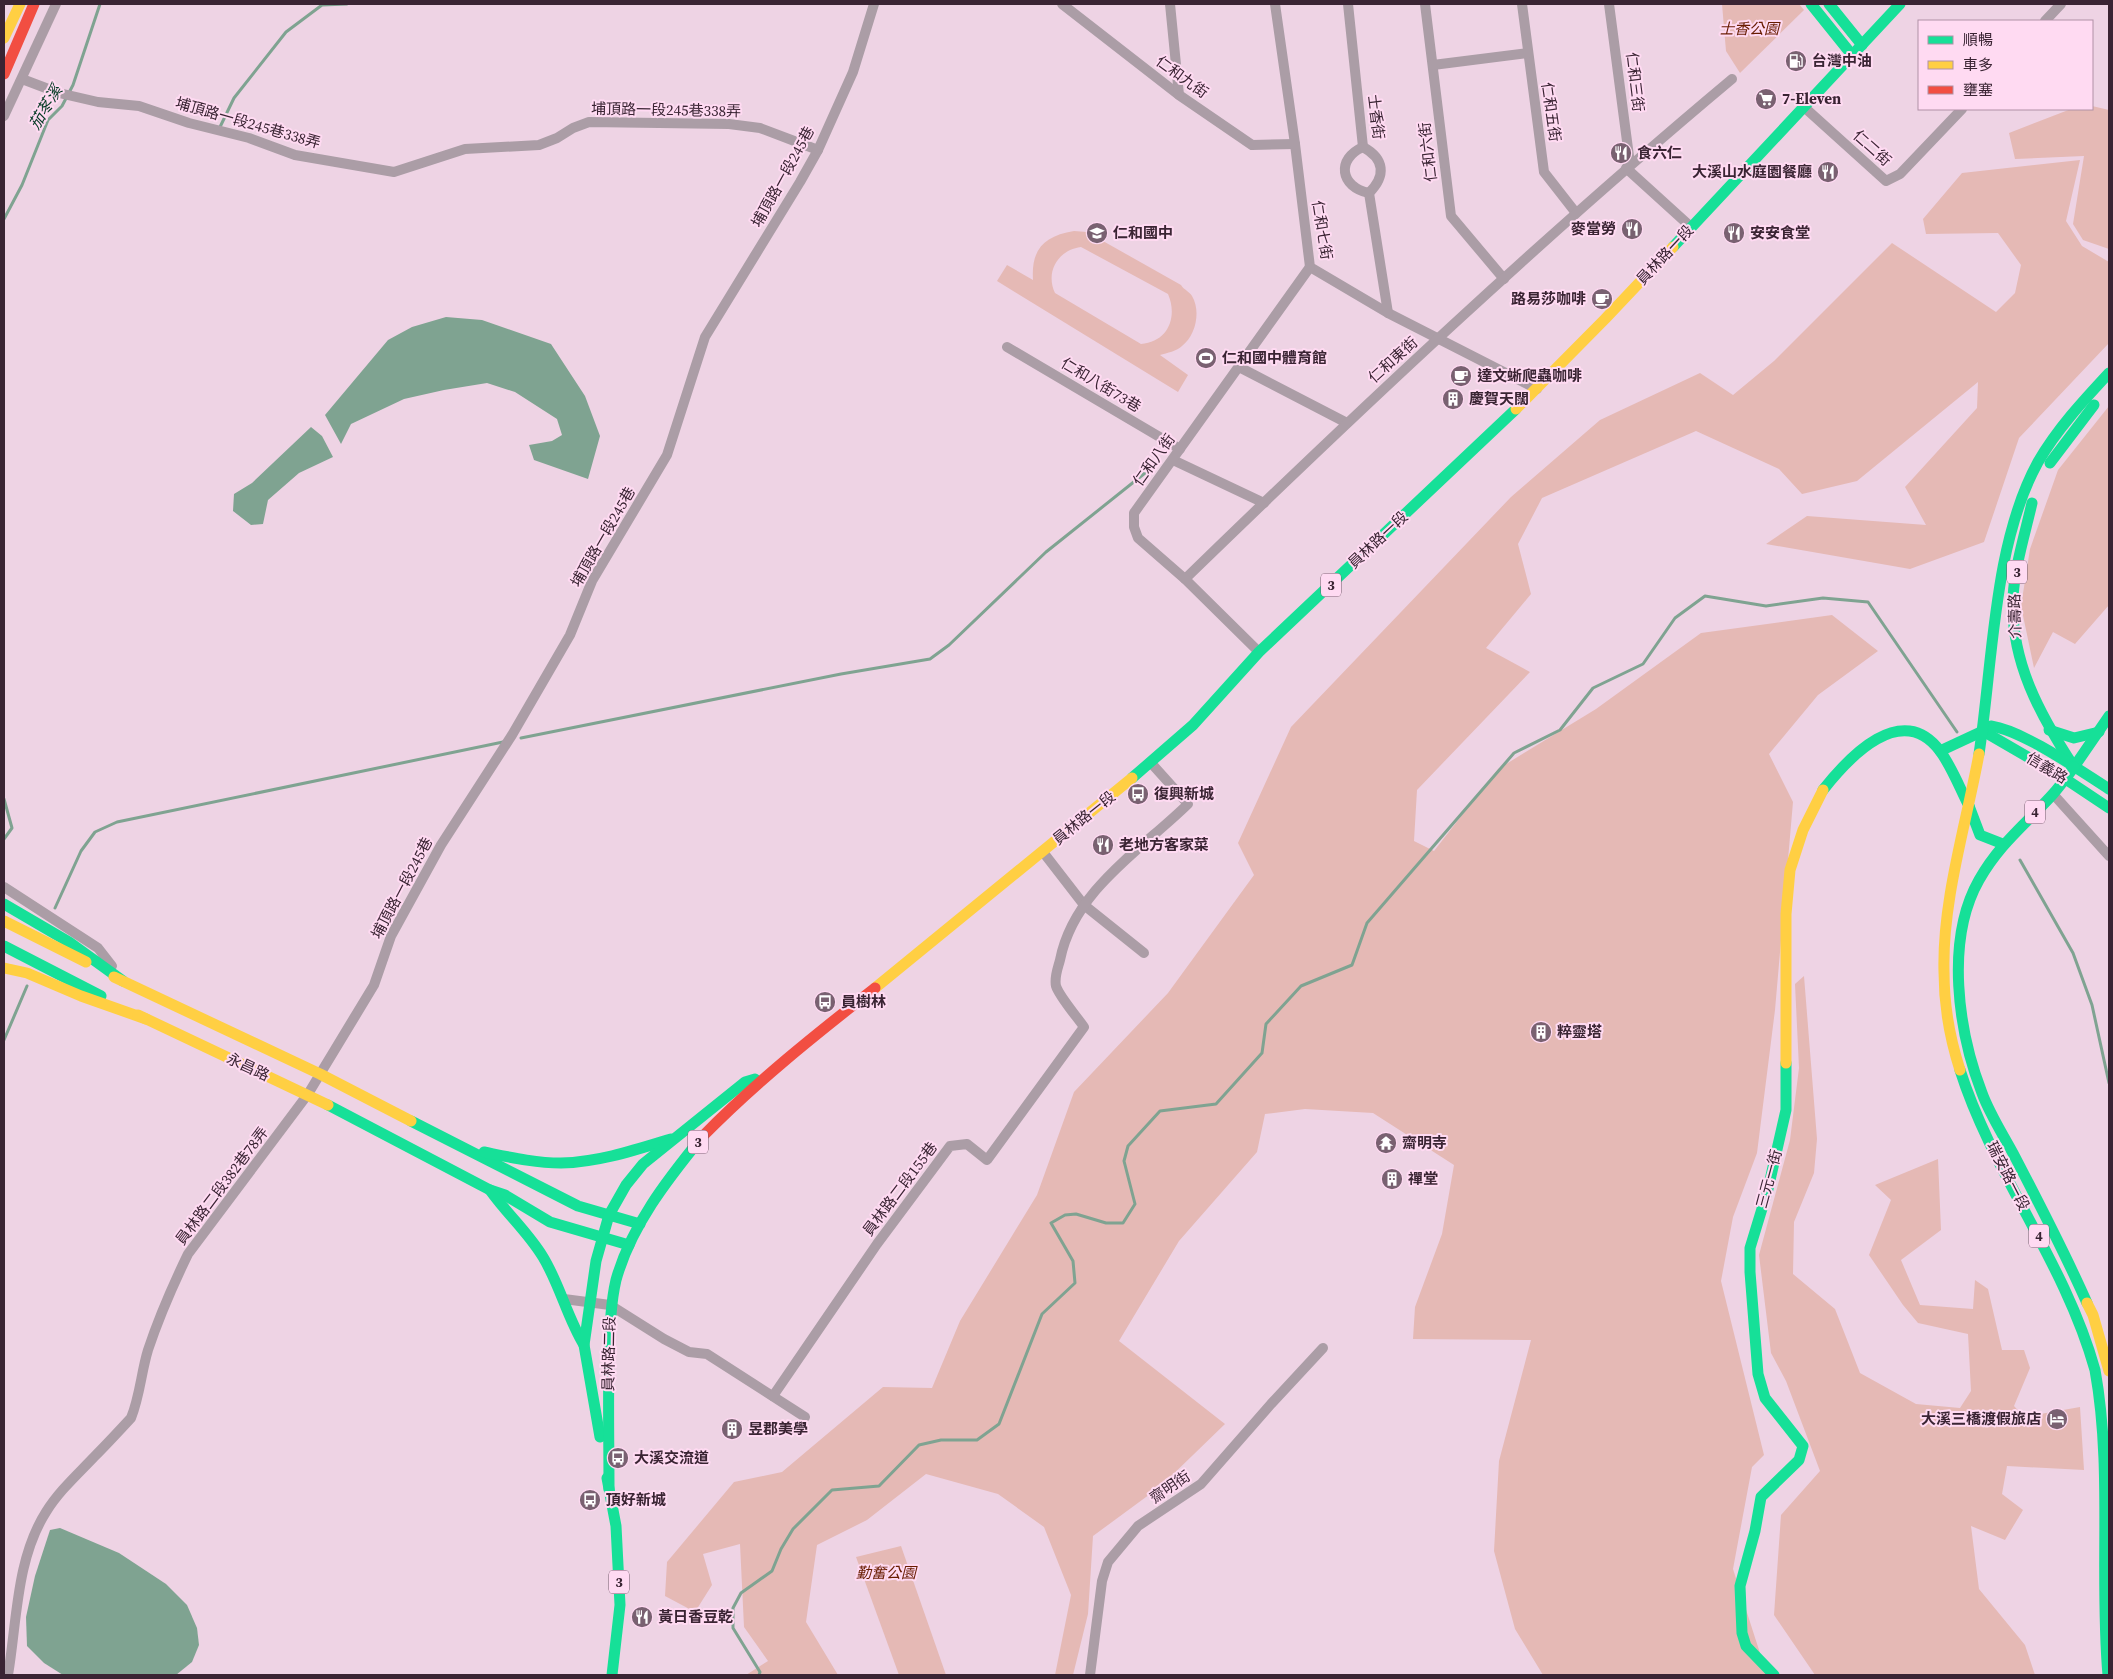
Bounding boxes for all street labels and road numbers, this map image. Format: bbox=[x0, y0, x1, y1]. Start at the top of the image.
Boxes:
street label: 仁和九街 bbox=[1152, 50, 1213, 103]
street label: 仁和三街 bbox=[1621, 51, 1650, 113]
street label: 仁和五街 bbox=[1537, 81, 1566, 143]
street label: 埔頂路一段245巷338弄 bbox=[173, 92, 323, 153]
street label: 士香街 bbox=[1363, 93, 1390, 141]
street label: 埔頂路一段245巷338弄 bbox=[591, 98, 741, 121]
street label: 仁和六街 bbox=[1413, 121, 1442, 183]
street label: 埔頂路一段245巷 bbox=[746, 122, 819, 231]
street label: 仁二街 bbox=[1849, 125, 1896, 170]
street label: 仁和七街 bbox=[1307, 199, 1338, 261]
street label: 員林路一段 bbox=[1631, 220, 1698, 289]
street label: 仁和東街 bbox=[1363, 332, 1422, 388]
street label: 仁和八街73巷 bbox=[1057, 352, 1145, 417]
street label: 仁和八街 bbox=[1127, 429, 1180, 490]
street label: 埔頂路一段245巷 bbox=[565, 483, 640, 591]
street label: 員林路一段 bbox=[1343, 506, 1412, 573]
road number: 3 bbox=[2007, 560, 2027, 584]
road number: 3 bbox=[1321, 574, 1341, 596]
street label: 介壽路 bbox=[2004, 593, 2025, 639]
street label: 信義路 bbox=[2023, 747, 2072, 788]
street label: 員林路一段 bbox=[1048, 786, 1119, 849]
road number: 4 bbox=[2025, 800, 2045, 824]
street label: 埔頂路一段245巷 bbox=[366, 833, 437, 942]
street label: 永昌路 bbox=[223, 1048, 273, 1086]
street label: 員林路二段382巷78弄 bbox=[170, 1122, 273, 1249]
road number: 3 bbox=[688, 1130, 708, 1154]
street label: 員林路二段155巷 bbox=[857, 1137, 942, 1240]
street label: 瑞安路一段 bbox=[1982, 1138, 2035, 1214]
street label: 三元一街 bbox=[1751, 1147, 1786, 1211]
road number: 4 bbox=[2029, 1224, 2049, 1248]
street label: 員林路二段 bbox=[597, 1316, 620, 1392]
street label: 齋明街 bbox=[1145, 1465, 1194, 1508]
road number: 3 bbox=[609, 1570, 629, 1594]

